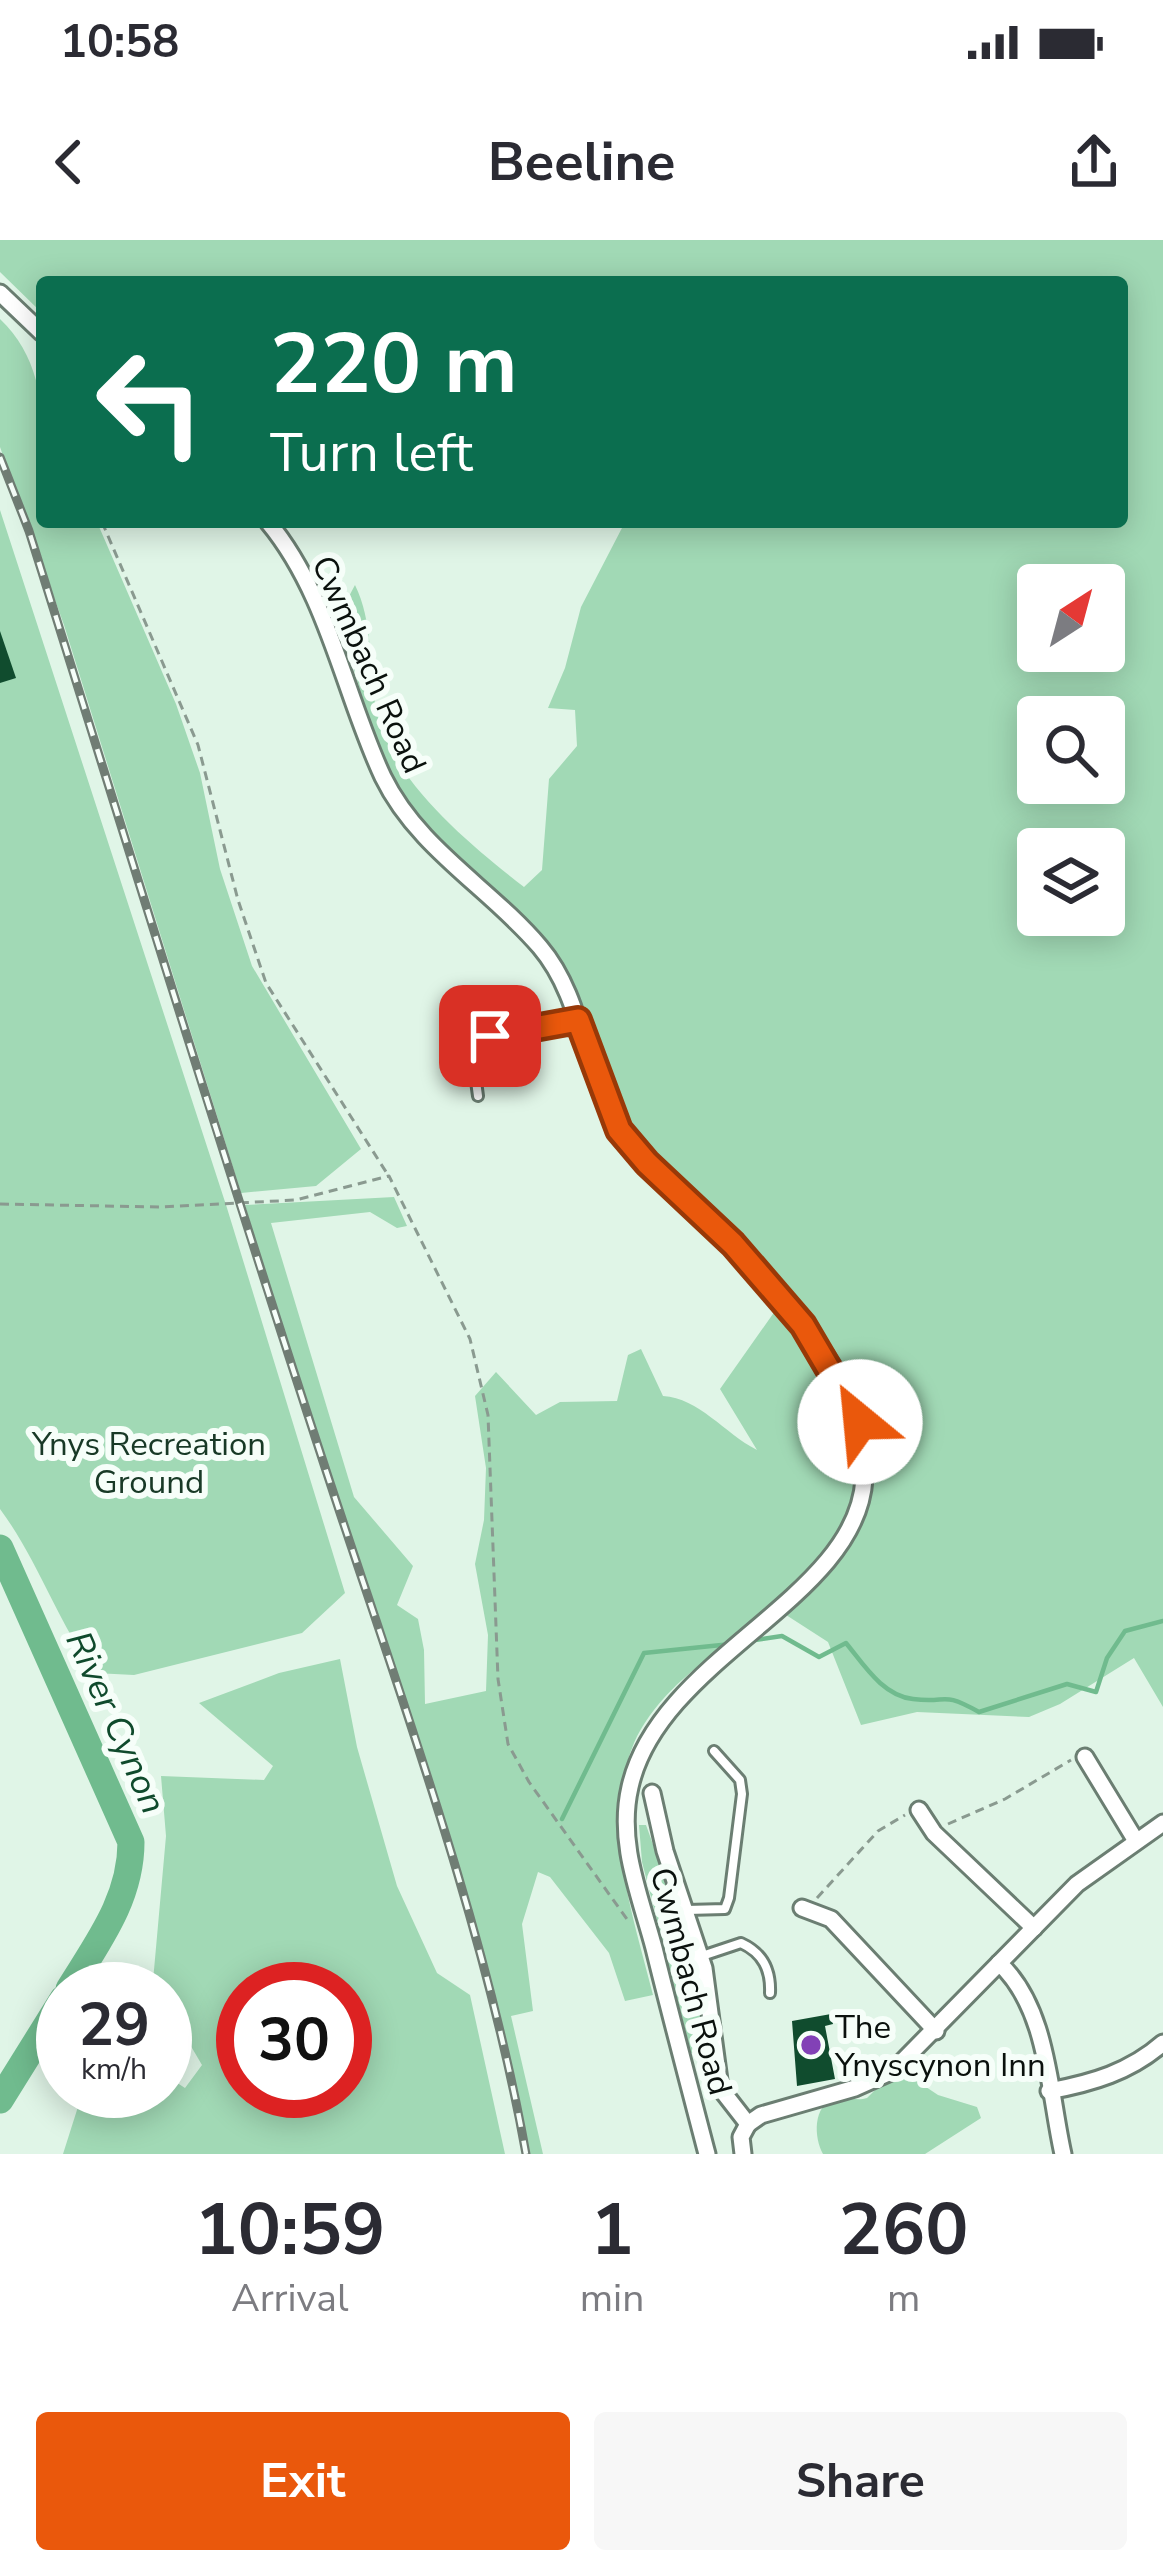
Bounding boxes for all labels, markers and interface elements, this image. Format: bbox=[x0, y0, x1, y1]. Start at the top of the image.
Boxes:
text: 10:58 bbox=[60, 12, 179, 73]
text: Beeline bbox=[488, 125, 675, 199]
icon: back bbox=[36, 129, 102, 195]
icon: share bbox=[1061, 129, 1127, 195]
text: 220 m bbox=[270, 307, 518, 422]
icon: left bbox=[72, 324, 228, 480]
text: Turn left bbox=[270, 416, 473, 490]
street label: Cwmbach Road bbox=[301, 549, 437, 780]
north arrow bbox=[1017, 564, 1125, 672]
map controls bbox=[1017, 564, 1125, 936]
button: search bbox=[1017, 696, 1125, 804]
button: layers bbox=[1017, 828, 1125, 936]
pin bbox=[439, 985, 541, 1087]
icon: arrive bbox=[457, 1003, 523, 1069]
position arrow bbox=[797, 1359, 923, 1485]
park label: Ynys Recreation Ground bbox=[31, 1422, 266, 1505]
water label: River Cynon bbox=[54, 1624, 178, 1822]
street label: Cwmbach Road bbox=[639, 1863, 742, 2100]
speed limit sign: 30 bbox=[216, 1962, 372, 2118]
text: 29 bbox=[78, 1984, 150, 2066]
place label: The Ynyscynon Inn bbox=[834, 2005, 1046, 2088]
marker: The Ynyscynon Inn bbox=[798, 2032, 824, 2058]
text: km/h bbox=[81, 2049, 147, 2090]
text: 10:59 bbox=[195, 2181, 385, 2279]
text: 1 bbox=[590, 2181, 634, 2279]
text: 260 bbox=[839, 2181, 968, 2279]
text: Arrival bbox=[231, 2272, 349, 2325]
text: min bbox=[580, 2272, 644, 2325]
text: m bbox=[887, 2272, 920, 2325]
button: Exit bbox=[36, 2412, 570, 2550]
button: Share bbox=[594, 2412, 1127, 2550]

